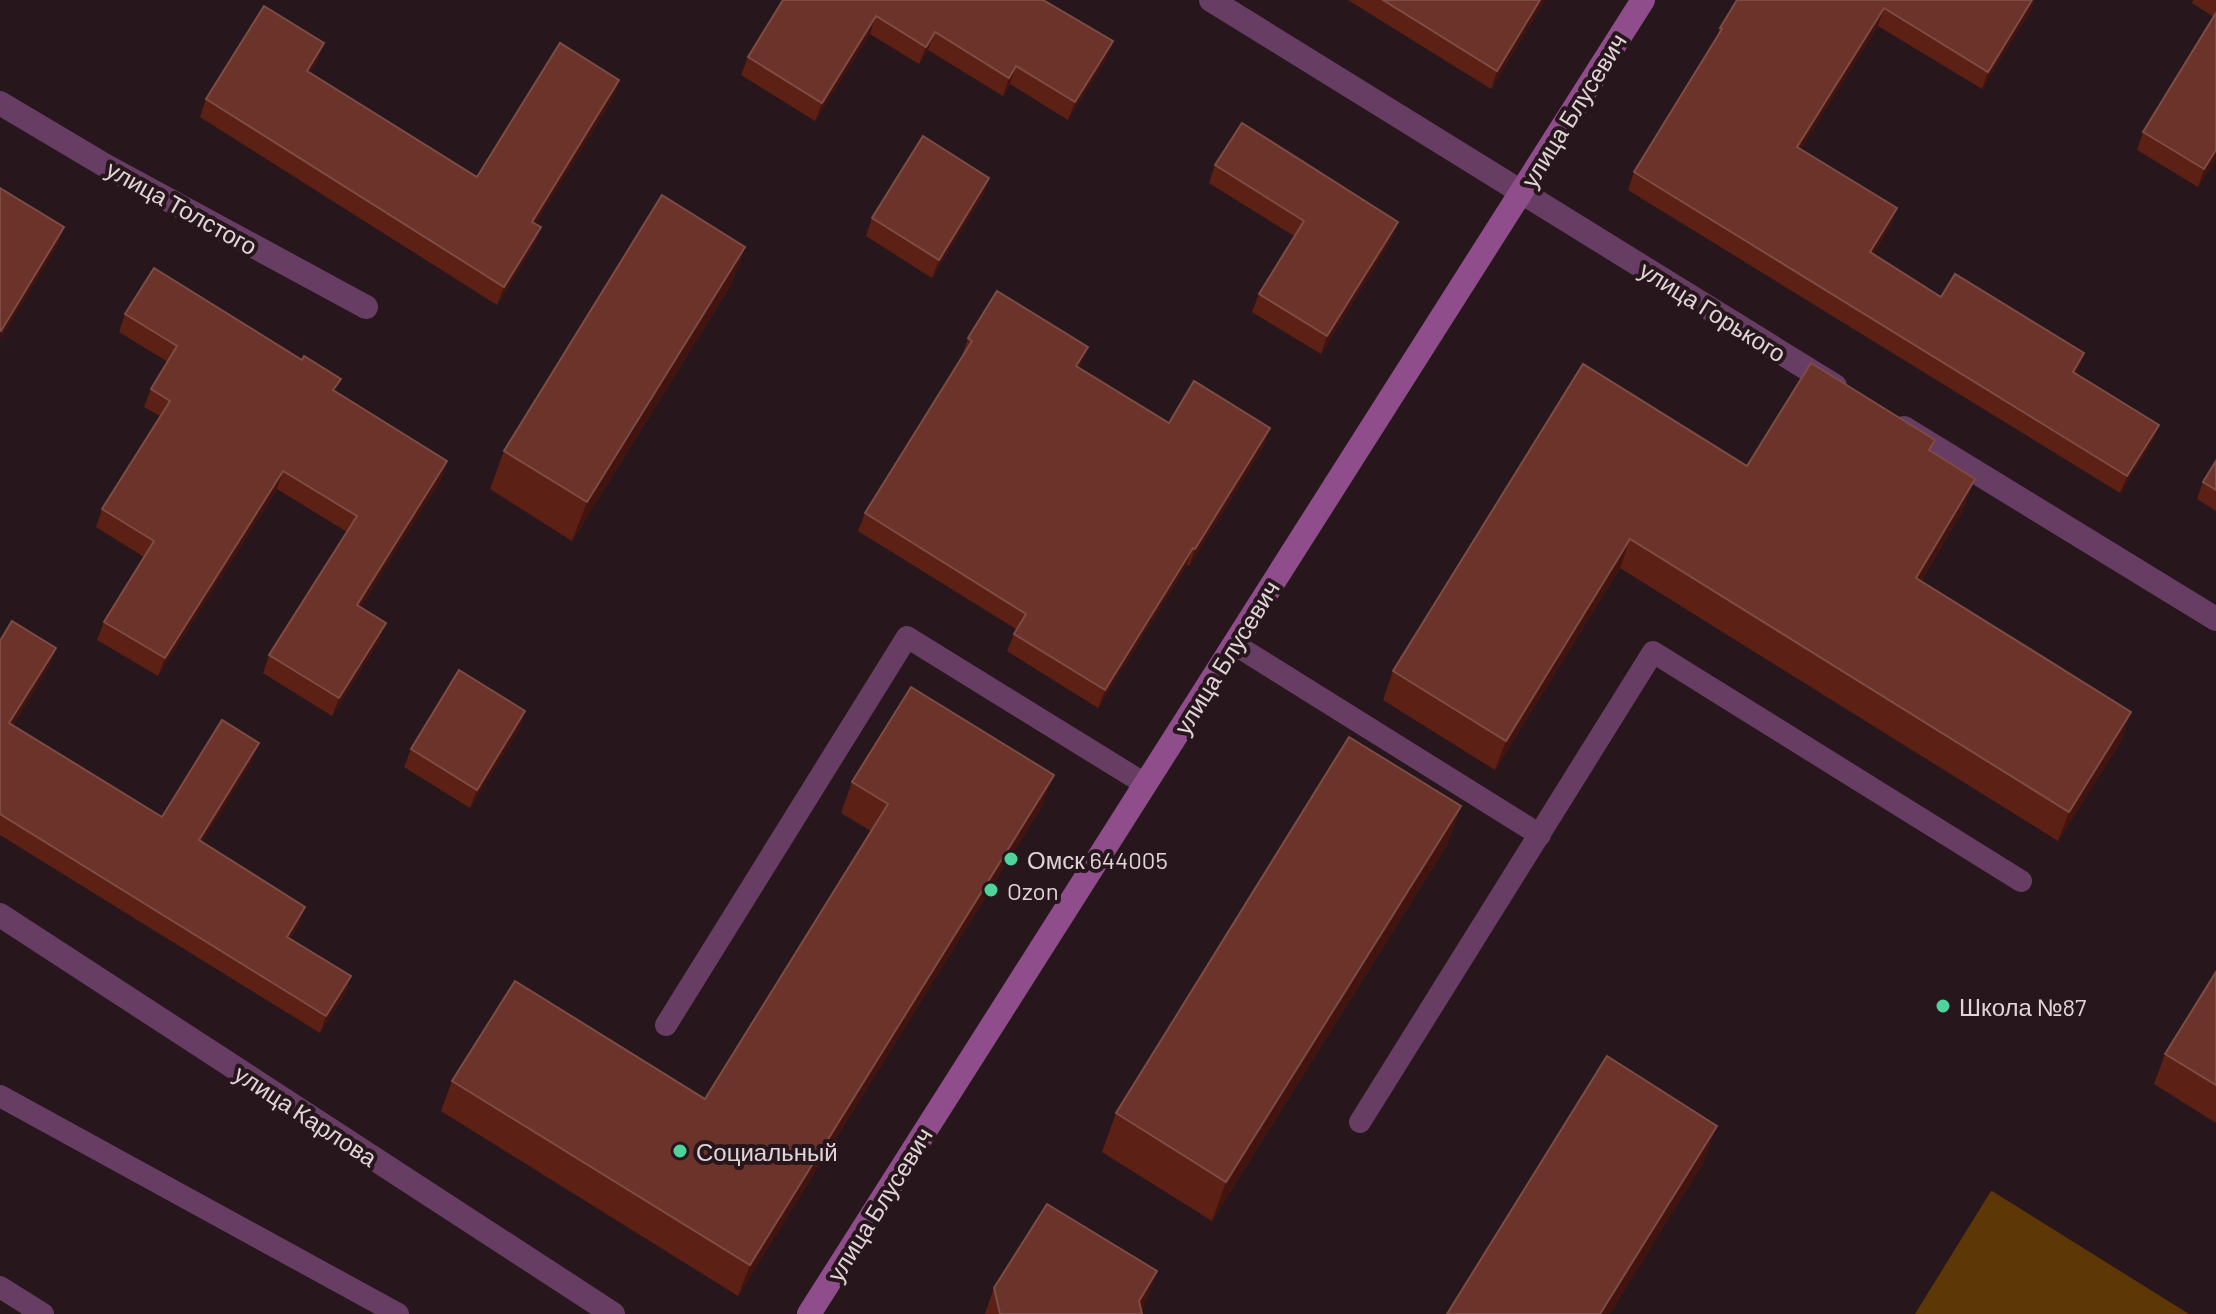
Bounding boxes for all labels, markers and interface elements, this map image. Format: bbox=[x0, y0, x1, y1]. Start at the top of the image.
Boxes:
street label: улица Блусевич bbox=[1514, 28, 1632, 192]
street label: улица Толстого bbox=[101, 154, 263, 260]
street label: улица Горького bbox=[1634, 254, 1792, 368]
street label: улица Блусевич bbox=[1167, 575, 1285, 739]
place label: Омск 644005 bbox=[1027, 845, 1168, 874]
marker: Омск 644005 bbox=[1002, 850, 1020, 868]
place label: Ozon bbox=[1007, 876, 1059, 905]
marker: Ozon bbox=[982, 881, 1000, 899]
place label: Школа №87 bbox=[1959, 992, 2086, 1021]
marker: Школа №87 bbox=[1934, 997, 1952, 1015]
street label: улица Карлова bbox=[229, 1058, 383, 1172]
street label: улица Блусевич bbox=[820, 1122, 938, 1286]
place label: Социальный bbox=[696, 1137, 838, 1166]
marker: Социальный bbox=[671, 1142, 689, 1160]

